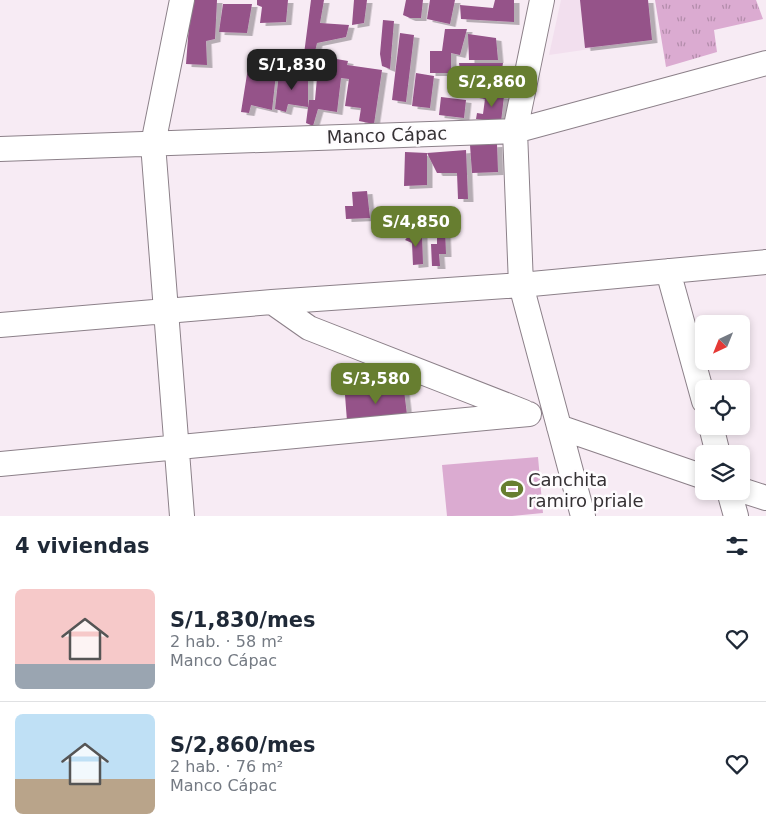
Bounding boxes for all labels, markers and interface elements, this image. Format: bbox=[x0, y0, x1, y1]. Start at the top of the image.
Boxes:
pin: S/1,830 bbox=[246, 48, 338, 91]
text: S/1,830 bbox=[258, 55, 326, 74]
pin: S/2,860 bbox=[446, 66, 538, 108]
text: S/2,860 bbox=[458, 72, 526, 91]
street label: Manco Cápac bbox=[326, 122, 448, 148]
pin: S/4,850 bbox=[370, 206, 462, 248]
text: S/4,850 bbox=[382, 212, 450, 231]
north arrow bbox=[695, 315, 750, 370]
map controls bbox=[695, 315, 750, 500]
pin: S/3,580 bbox=[330, 362, 422, 405]
text: S/3,580 bbox=[342, 369, 410, 388]
button: locate bbox=[695, 380, 750, 435]
button: layers bbox=[695, 445, 750, 500]
place label: Canchita ramiro priale bbox=[528, 469, 644, 511]
sports icon: Canchita ramiro priale bbox=[499, 476, 525, 502]
icon: filters bbox=[723, 532, 751, 560]
text: 4 viviendas bbox=[15, 534, 150, 558]
text: S/1,830/mes bbox=[170, 608, 316, 632]
icon: home bbox=[55, 609, 115, 669]
icon: heart bbox=[723, 625, 751, 653]
text: 2 hab. · 58 m² bbox=[170, 632, 283, 651]
text: Manco Cápac bbox=[170, 651, 277, 670]
text: S/2,860/mes bbox=[170, 733, 316, 757]
icon: home bbox=[55, 734, 115, 794]
icon: heart bbox=[723, 750, 751, 778]
text: 2 hab. · 76 m² bbox=[170, 757, 283, 776]
text: Manco Cápac bbox=[170, 776, 277, 795]

